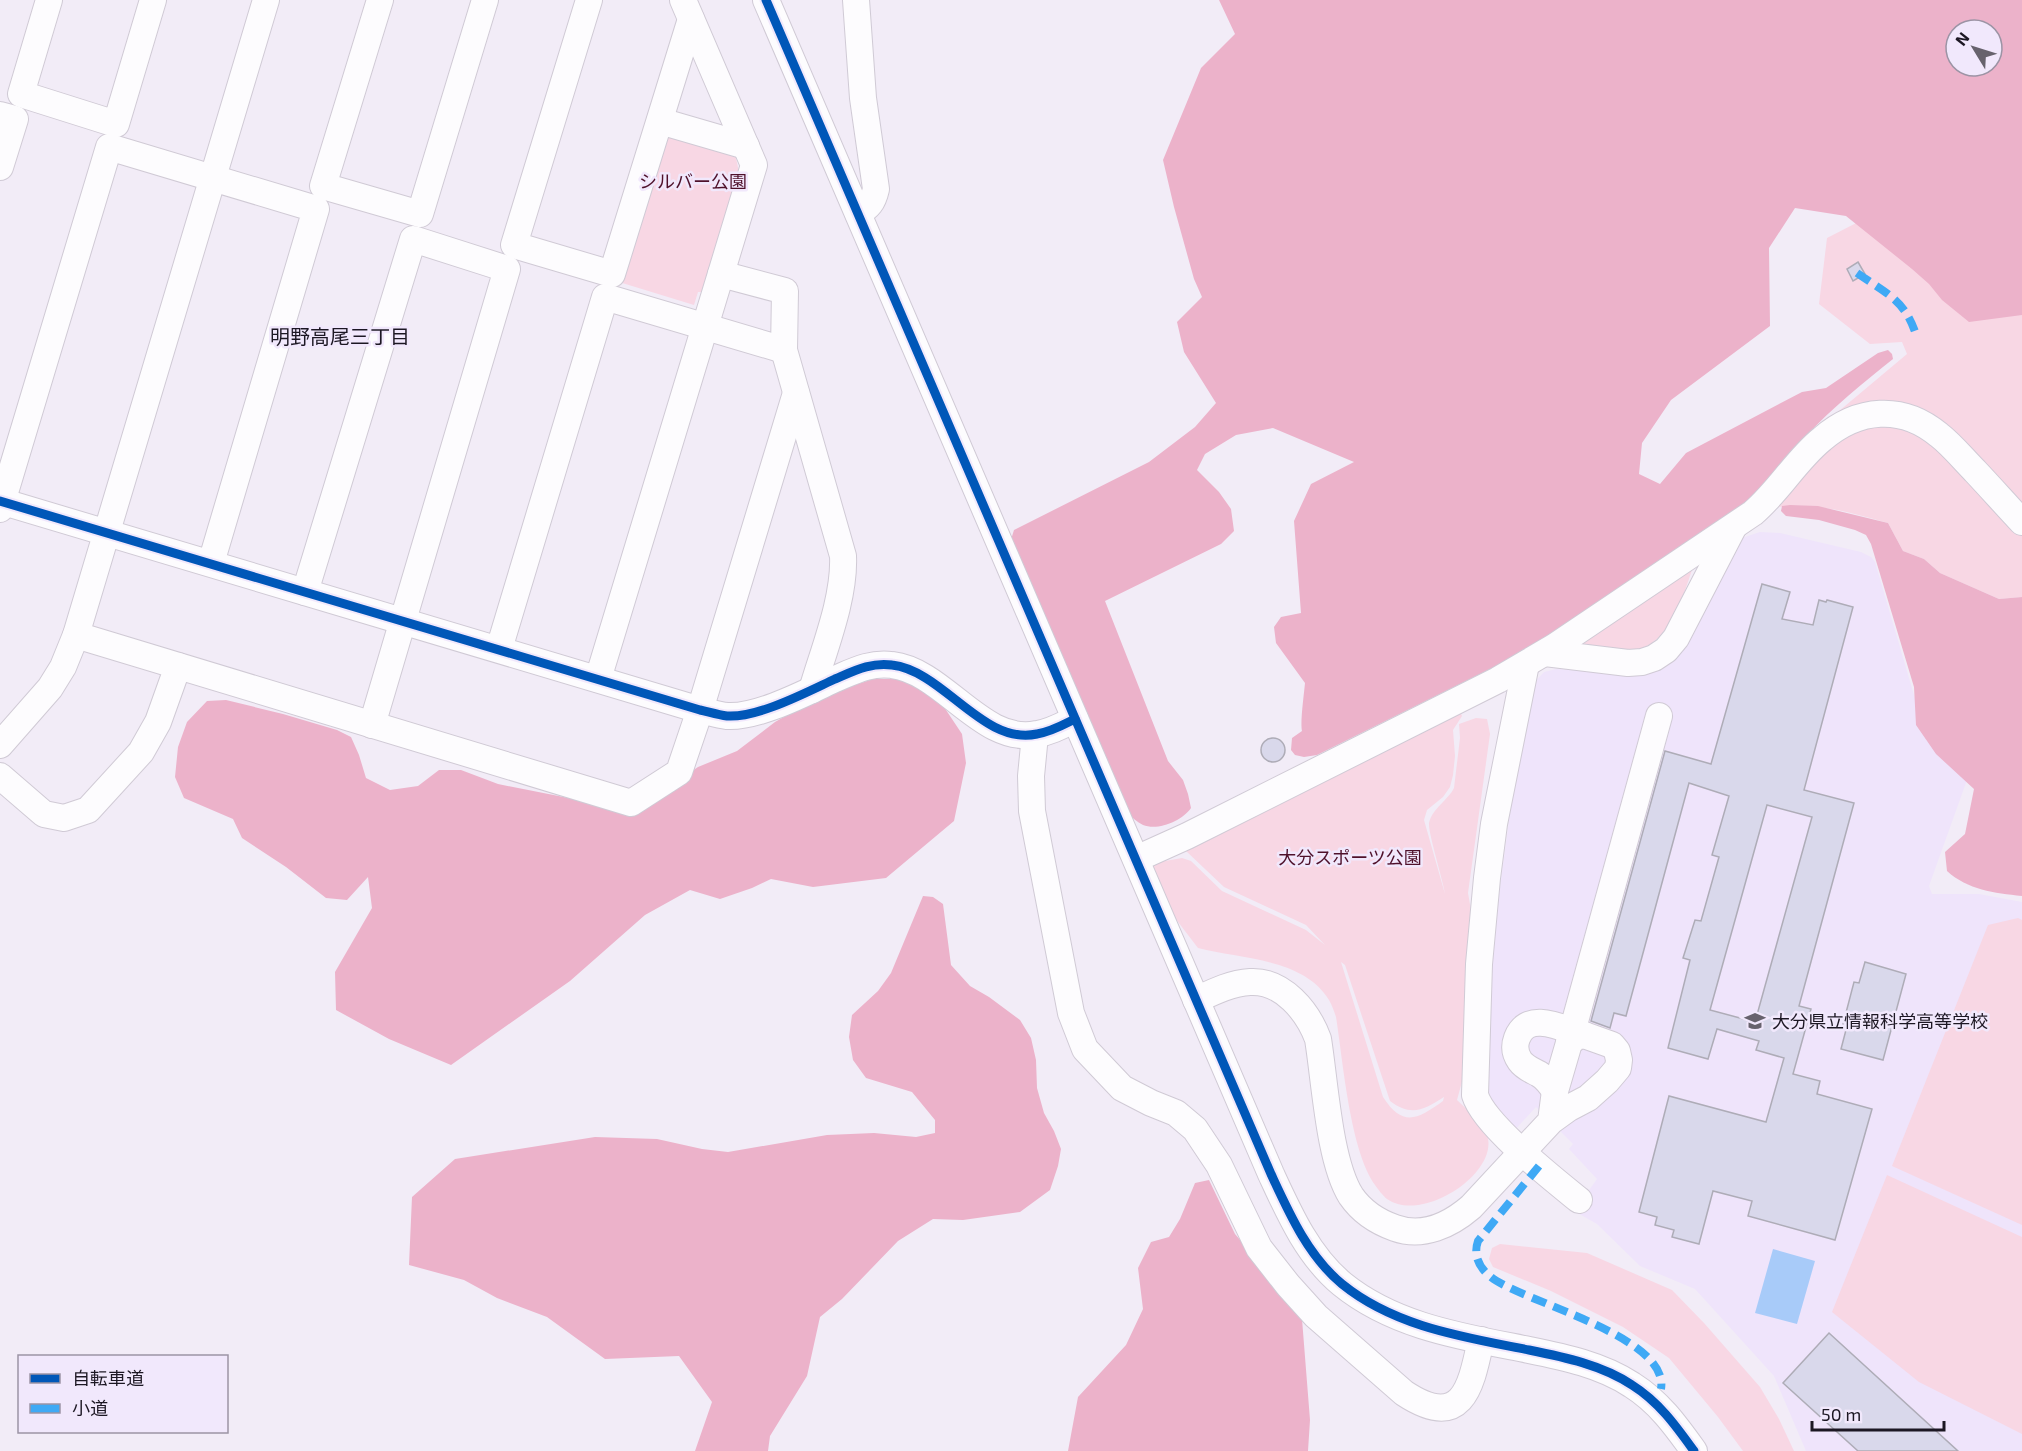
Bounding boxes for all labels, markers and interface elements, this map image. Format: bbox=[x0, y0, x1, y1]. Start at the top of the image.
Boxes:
north arrow bbox=[1944, 18, 2004, 78]
text: N bbox=[1951, 28, 1973, 49]
park label: シルバー公園 bbox=[639, 170, 747, 192]
district label: 明野高尾三丁目 bbox=[270, 324, 410, 348]
park label: 大分スポーツ公園 bbox=[1278, 846, 1422, 868]
school or university icon: 大分県立情報科学高等学校 bbox=[1743, 1009, 1767, 1033]
place label: 大分県立情報科学高等学校 bbox=[1772, 1010, 1988, 1032]
legend bbox=[18, 1355, 228, 1433]
text: 自転車道 bbox=[72, 1367, 144, 1389]
scale bar bbox=[1812, 1394, 1944, 1432]
text: 小道 bbox=[72, 1397, 108, 1419]
text: 50 m bbox=[1821, 1403, 1861, 1425]

